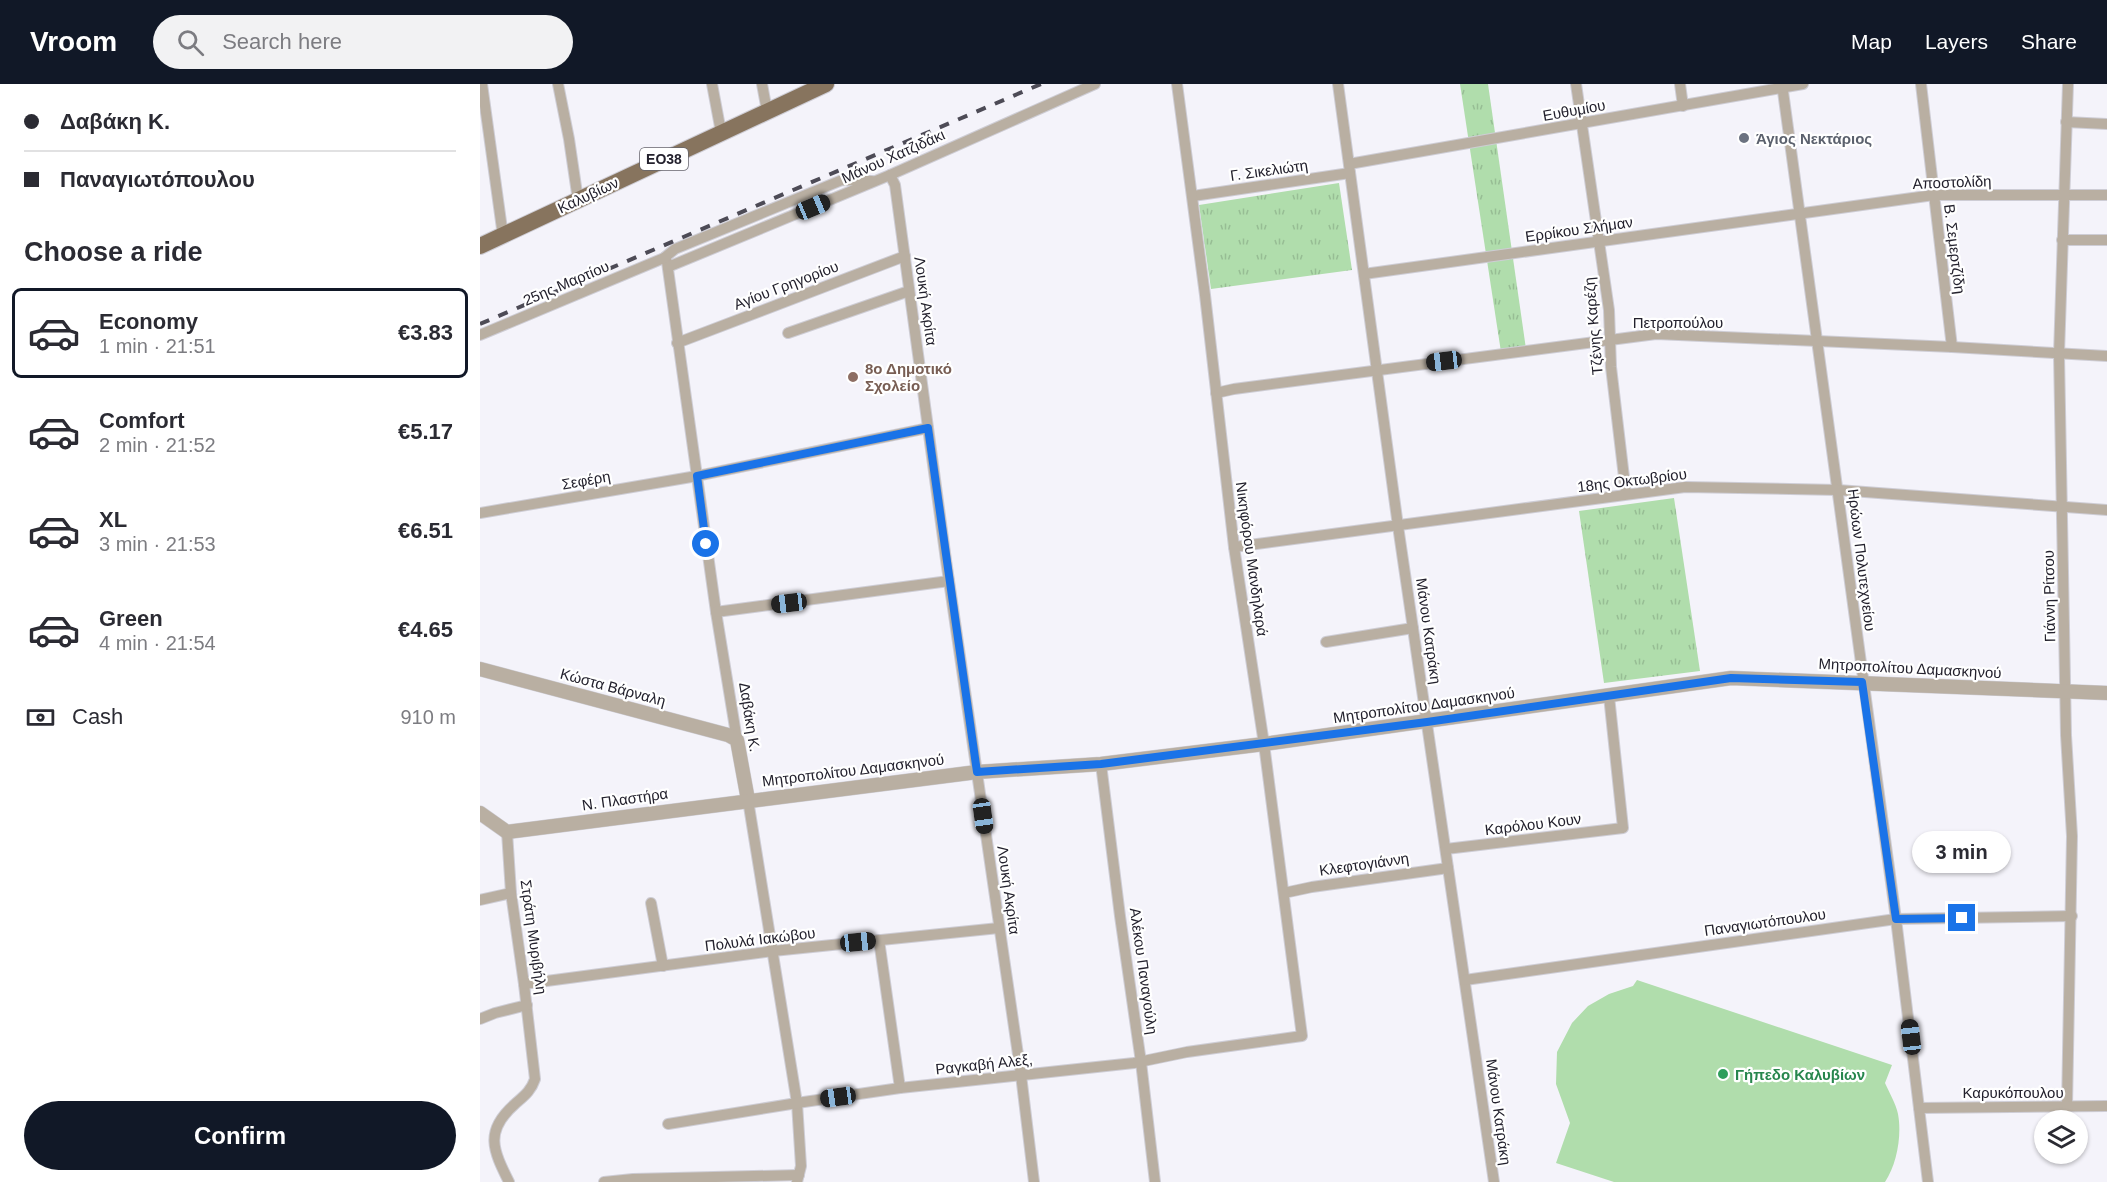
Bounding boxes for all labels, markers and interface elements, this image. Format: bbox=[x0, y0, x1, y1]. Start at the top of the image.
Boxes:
search box bbox=[153, 15, 573, 69]
text: Vroom bbox=[30, 26, 117, 57]
icon: search bbox=[174, 26, 207, 59]
text: Search here bbox=[222, 29, 342, 54]
text: Map bbox=[1851, 30, 1892, 53]
text: Layers bbox=[1925, 30, 1988, 53]
text: Share bbox=[2021, 30, 2077, 53]
street label: Ευθυμίου bbox=[1541, 96, 1607, 124]
text: Δαβάκη Κ. bbox=[60, 109, 170, 134]
street label: Μάνου Χατζιδάκι bbox=[839, 126, 947, 186]
place label: Άγιος Νεκτάριος bbox=[1756, 130, 1872, 147]
marker: Άγιος Νεκτάριος bbox=[1737, 131, 1751, 145]
road number: ΕΟ38 bbox=[640, 148, 688, 170]
street label: Γ. Σικελιώτη bbox=[1229, 156, 1309, 184]
text: Παναγιωτόπουλου bbox=[60, 167, 255, 192]
street label: Αποστολίδη bbox=[1912, 172, 1992, 192]
street label: Καλυβίων bbox=[555, 174, 621, 216]
car bbox=[793, 192, 833, 222]
street label: Β. Σεμερτζίδη bbox=[1941, 203, 1969, 295]
street label: Ερρίκου Σλήμαν bbox=[1524, 213, 1634, 245]
text: Choose a ride bbox=[24, 237, 203, 267]
street label: Λουκή Ακρίτα bbox=[911, 255, 941, 347]
street label: 25ης Μαρτίου bbox=[520, 257, 612, 309]
street label: Αγίου Γρηγορίου bbox=[731, 257, 841, 313]
street label: Τζένης Καρέζη bbox=[1580, 276, 1606, 376]
icon: car bbox=[27, 306, 81, 360]
text: Economy bbox=[99, 309, 198, 334]
street label: Πετροπούλου bbox=[1633, 314, 1723, 331]
text: €3.83 bbox=[398, 320, 453, 345]
text: 1 min · 21:51 bbox=[99, 335, 216, 357]
car bbox=[1425, 350, 1463, 372]
place label: 8ο Δημοτικό Σχολείο bbox=[865, 360, 952, 394]
marker: 8ο Δημοτικό Σχολείο bbox=[846, 370, 860, 384]
icon: car bbox=[27, 405, 81, 459]
text: Comfort bbox=[99, 408, 185, 433]
text: €5.17 bbox=[398, 419, 453, 444]
text: 2 min · 21:52 bbox=[99, 434, 216, 456]
street label: 18ης Οκτωβρίου bbox=[1576, 465, 1688, 495]
street label: Σεφέρη bbox=[560, 467, 612, 493]
street label: Νικηφόρου Μανδηλαρά bbox=[1233, 481, 1271, 638]
street label: Ηρώων Πολυτεχνείου bbox=[1845, 488, 1879, 632]
icon: car bbox=[27, 504, 81, 558]
text: XL bbox=[99, 507, 127, 532]
text: €6.51 bbox=[398, 518, 453, 543]
route start bbox=[692, 530, 719, 557]
text: 3 min · 21:53 bbox=[99, 533, 216, 555]
street label: Γιάννη Ρίτσου bbox=[2040, 550, 2058, 642]
street label: Μάνου Κατράκη bbox=[1413, 577, 1445, 685]
car bbox=[770, 592, 808, 614]
icon: car bbox=[27, 603, 81, 657]
text: Green bbox=[99, 606, 163, 631]
text: €4.65 bbox=[398, 617, 453, 642]
text: 4 min · 21:54 bbox=[99, 632, 216, 654]
street label: Μητροπολίτου Δαμασκηνού bbox=[1818, 655, 2002, 681]
street label: Κώστα Βάρναλη bbox=[558, 665, 668, 709]
street label: Δαβάκη Κ. bbox=[736, 681, 764, 753]
street label: Μητροπολίτου Δαμασκηνού bbox=[1332, 684, 1516, 726]
icon: cash bbox=[24, 701, 57, 734]
text: Cash bbox=[72, 704, 123, 729]
text: 910 m bbox=[400, 706, 456, 728]
street label: Μητροπολίτου Δαμασκηνού bbox=[761, 750, 945, 790]
street label: Ν. Πλαστήρα bbox=[581, 785, 669, 813]
car bbox=[972, 797, 994, 835]
street label: Καρόλου Κουν bbox=[1484, 810, 1582, 838]
callout: 3 min bbox=[1912, 831, 2012, 873]
text: 3 min bbox=[1935, 841, 1988, 863]
street label: Λουκή Ακρίτα bbox=[994, 844, 1024, 936]
street label: Κλεφτογιάννη bbox=[1318, 849, 1410, 879]
street label: Στράτη Μυριβήλη bbox=[518, 879, 550, 995]
route end bbox=[1948, 904, 1975, 931]
street label: Παναγιωτόπουλου bbox=[1703, 905, 1827, 939]
street label: Αλέκου Παναγούλη bbox=[1127, 907, 1161, 1035]
street label: Πολυλά Ιακώβου bbox=[704, 924, 816, 954]
car bbox=[839, 931, 877, 953]
car bbox=[1900, 1018, 1922, 1056]
street label: Ραγκαβή Αλεξ, bbox=[935, 1050, 1033, 1078]
street label: Μάνου Κατράκη bbox=[1483, 1058, 1515, 1166]
place label: Γήπεδο Καλυβίων bbox=[1735, 1066, 1865, 1083]
marker: Γήπεδο Καλυβίων bbox=[1716, 1067, 1730, 1081]
street label: Καρυκόπουλου bbox=[1962, 1084, 2064, 1101]
car bbox=[819, 1086, 857, 1108]
button: Confirm bbox=[24, 1101, 456, 1170]
map controls bbox=[2034, 1110, 2088, 1164]
button: layers bbox=[2034, 1110, 2088, 1164]

